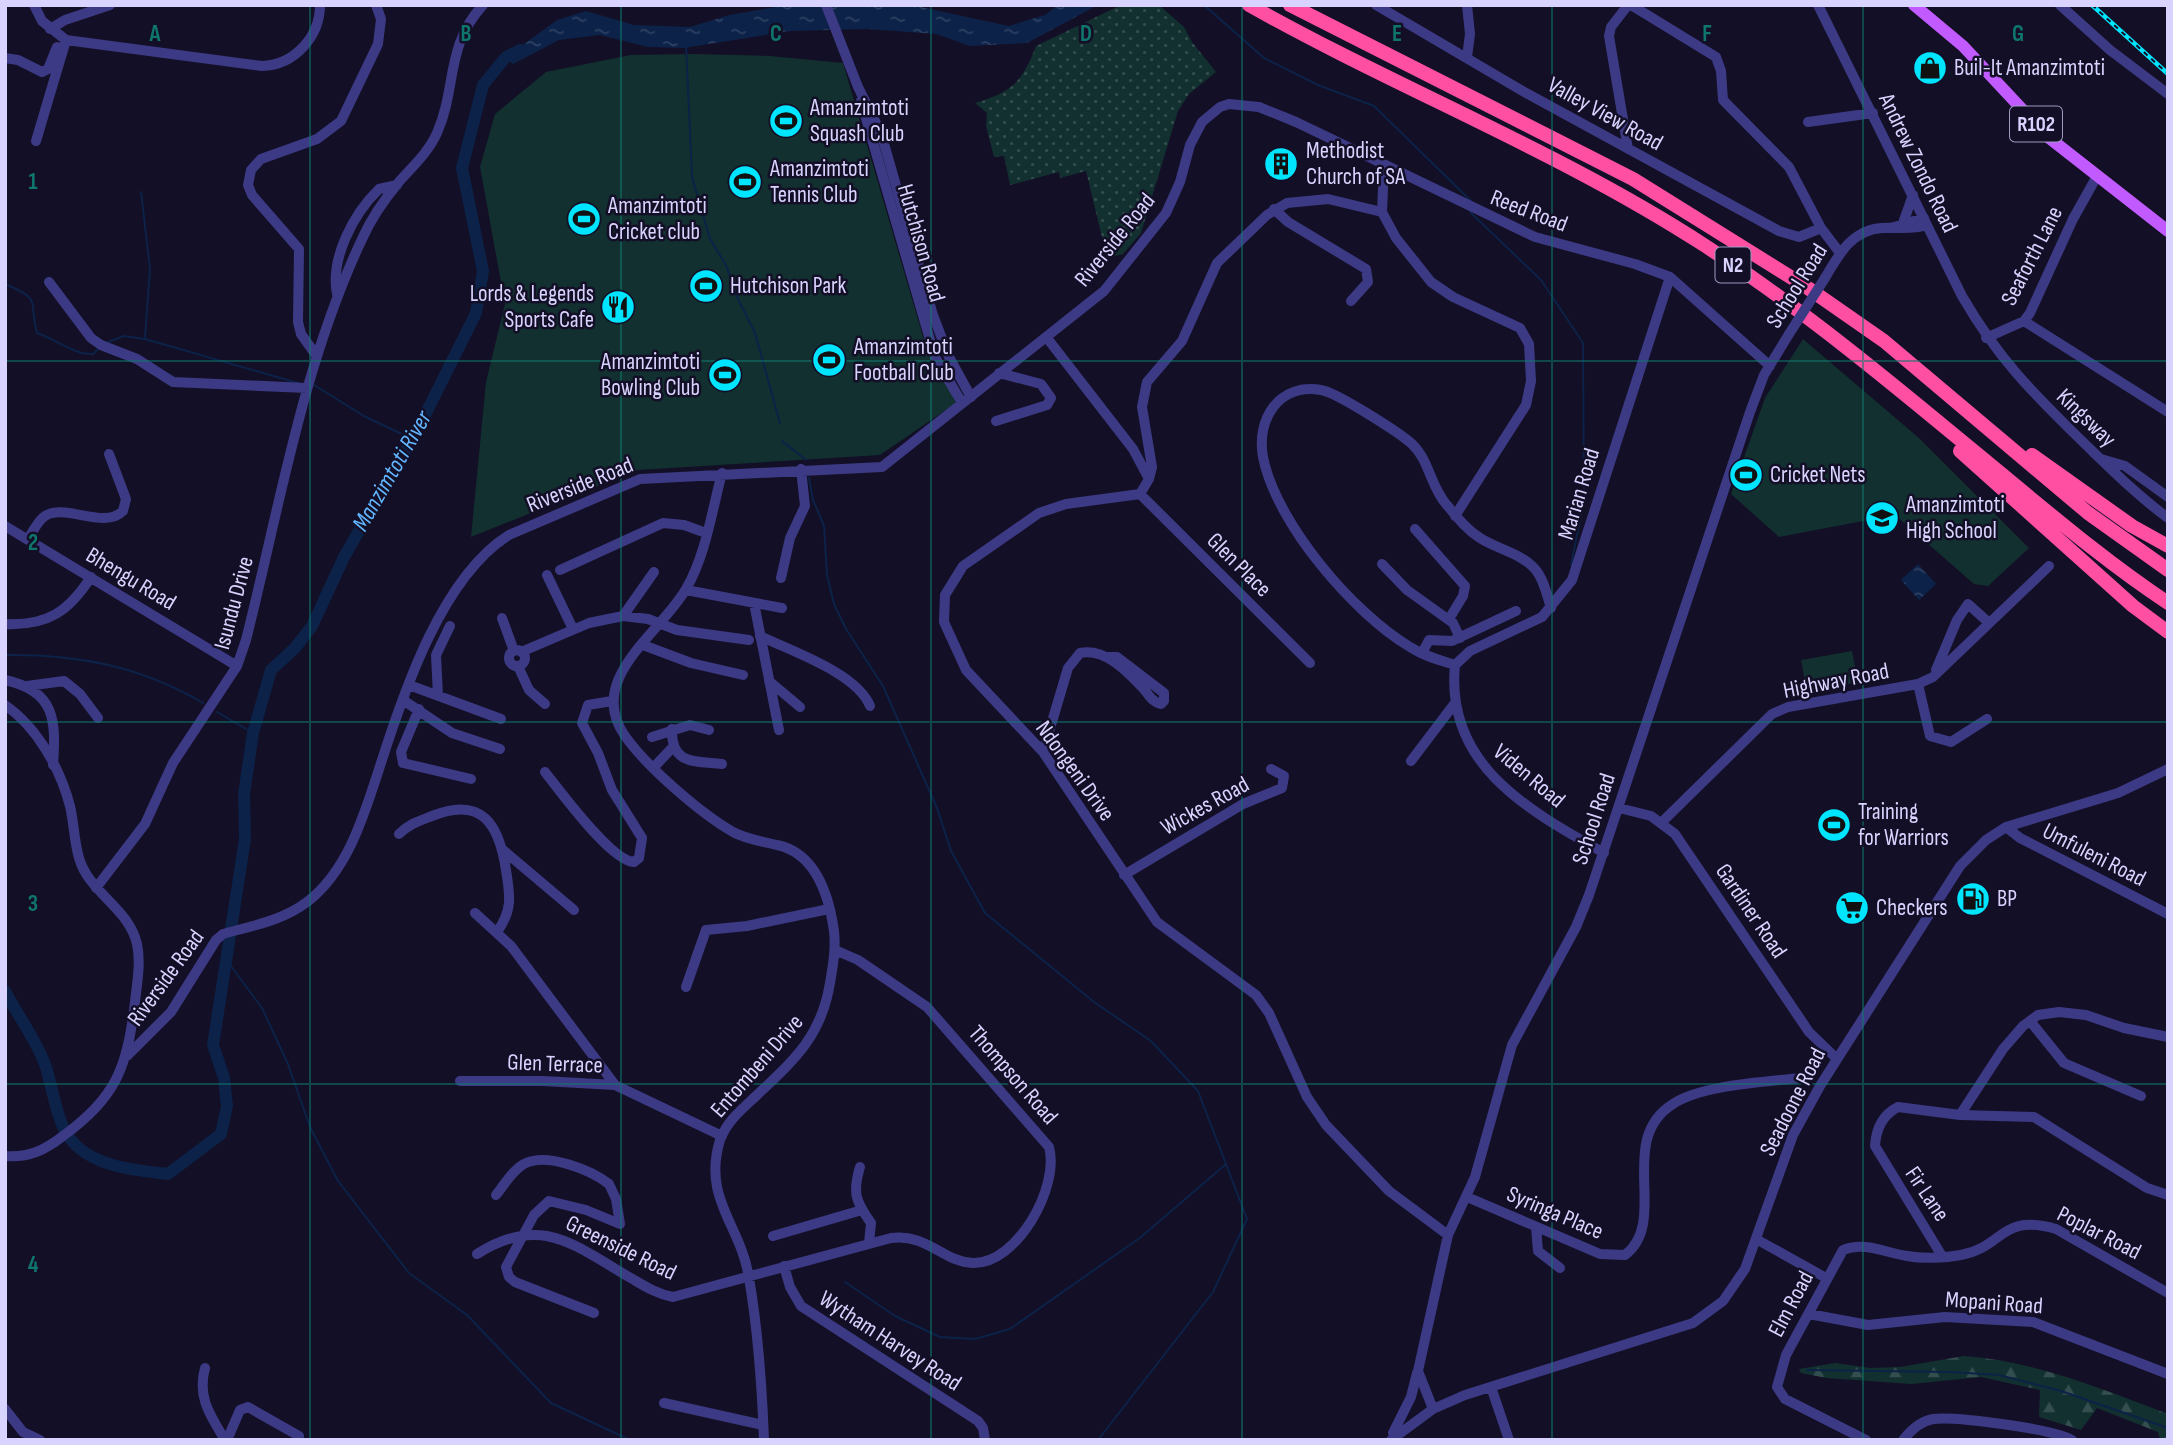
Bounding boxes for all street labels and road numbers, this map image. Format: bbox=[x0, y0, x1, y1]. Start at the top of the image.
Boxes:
street label: Valley View Road bbox=[1543, 71, 1667, 157]
street label: Andrew Zondo Road bbox=[1872, 88, 1964, 237]
road number: R102 bbox=[2010, 106, 2062, 142]
street label: Hutchison Road bbox=[891, 181, 951, 305]
street label: Reed Road bbox=[1486, 184, 1572, 238]
street label: Riverside Road bbox=[1069, 187, 1161, 293]
street label: Seaforth Lane bbox=[1995, 202, 2069, 310]
street label: School Road bbox=[1760, 239, 1834, 333]
road number: N2 bbox=[1716, 247, 1750, 282]
street label: Kingsway bbox=[2050, 383, 2122, 453]
street label: Marian Road bbox=[1552, 445, 1606, 543]
street label: Riverside Road bbox=[523, 451, 637, 519]
street label: Glen Place bbox=[1201, 527, 1277, 603]
street label: Bhengu Road bbox=[81, 541, 181, 617]
street label: Isundu Drive bbox=[208, 553, 260, 653]
street label: Highway Road bbox=[1781, 657, 1891, 705]
street label: Ndongeni Drive bbox=[1029, 715, 1121, 827]
street label: Viden Road bbox=[1487, 738, 1571, 814]
street label: Wickes Road bbox=[1156, 770, 1254, 842]
street label: School Road bbox=[1566, 770, 1622, 868]
street label: Umfuleni Road bbox=[2038, 817, 2150, 893]
street label: Gardiner Road bbox=[1709, 858, 1793, 964]
street label: Riverside Road bbox=[122, 924, 210, 1032]
street label: Entombeni Drive bbox=[705, 1009, 809, 1123]
street label: Thompson Road bbox=[962, 1020, 1064, 1130]
street label: Seadoone Road bbox=[1754, 1043, 1832, 1161]
street label: Glen Terrace bbox=[507, 1048, 603, 1080]
street label: Fir Lane bbox=[1899, 1161, 1955, 1227]
street label: Syringa Place bbox=[1503, 1180, 1607, 1246]
street label: Poplar Road bbox=[2052, 1200, 2146, 1266]
street label: Greenside Road bbox=[561, 1209, 681, 1287]
street label: Elm Road bbox=[1762, 1266, 1820, 1342]
street label: Wytham Harvey Road bbox=[814, 1285, 966, 1397]
street label: Mopani Road bbox=[1944, 1286, 2044, 1320]

